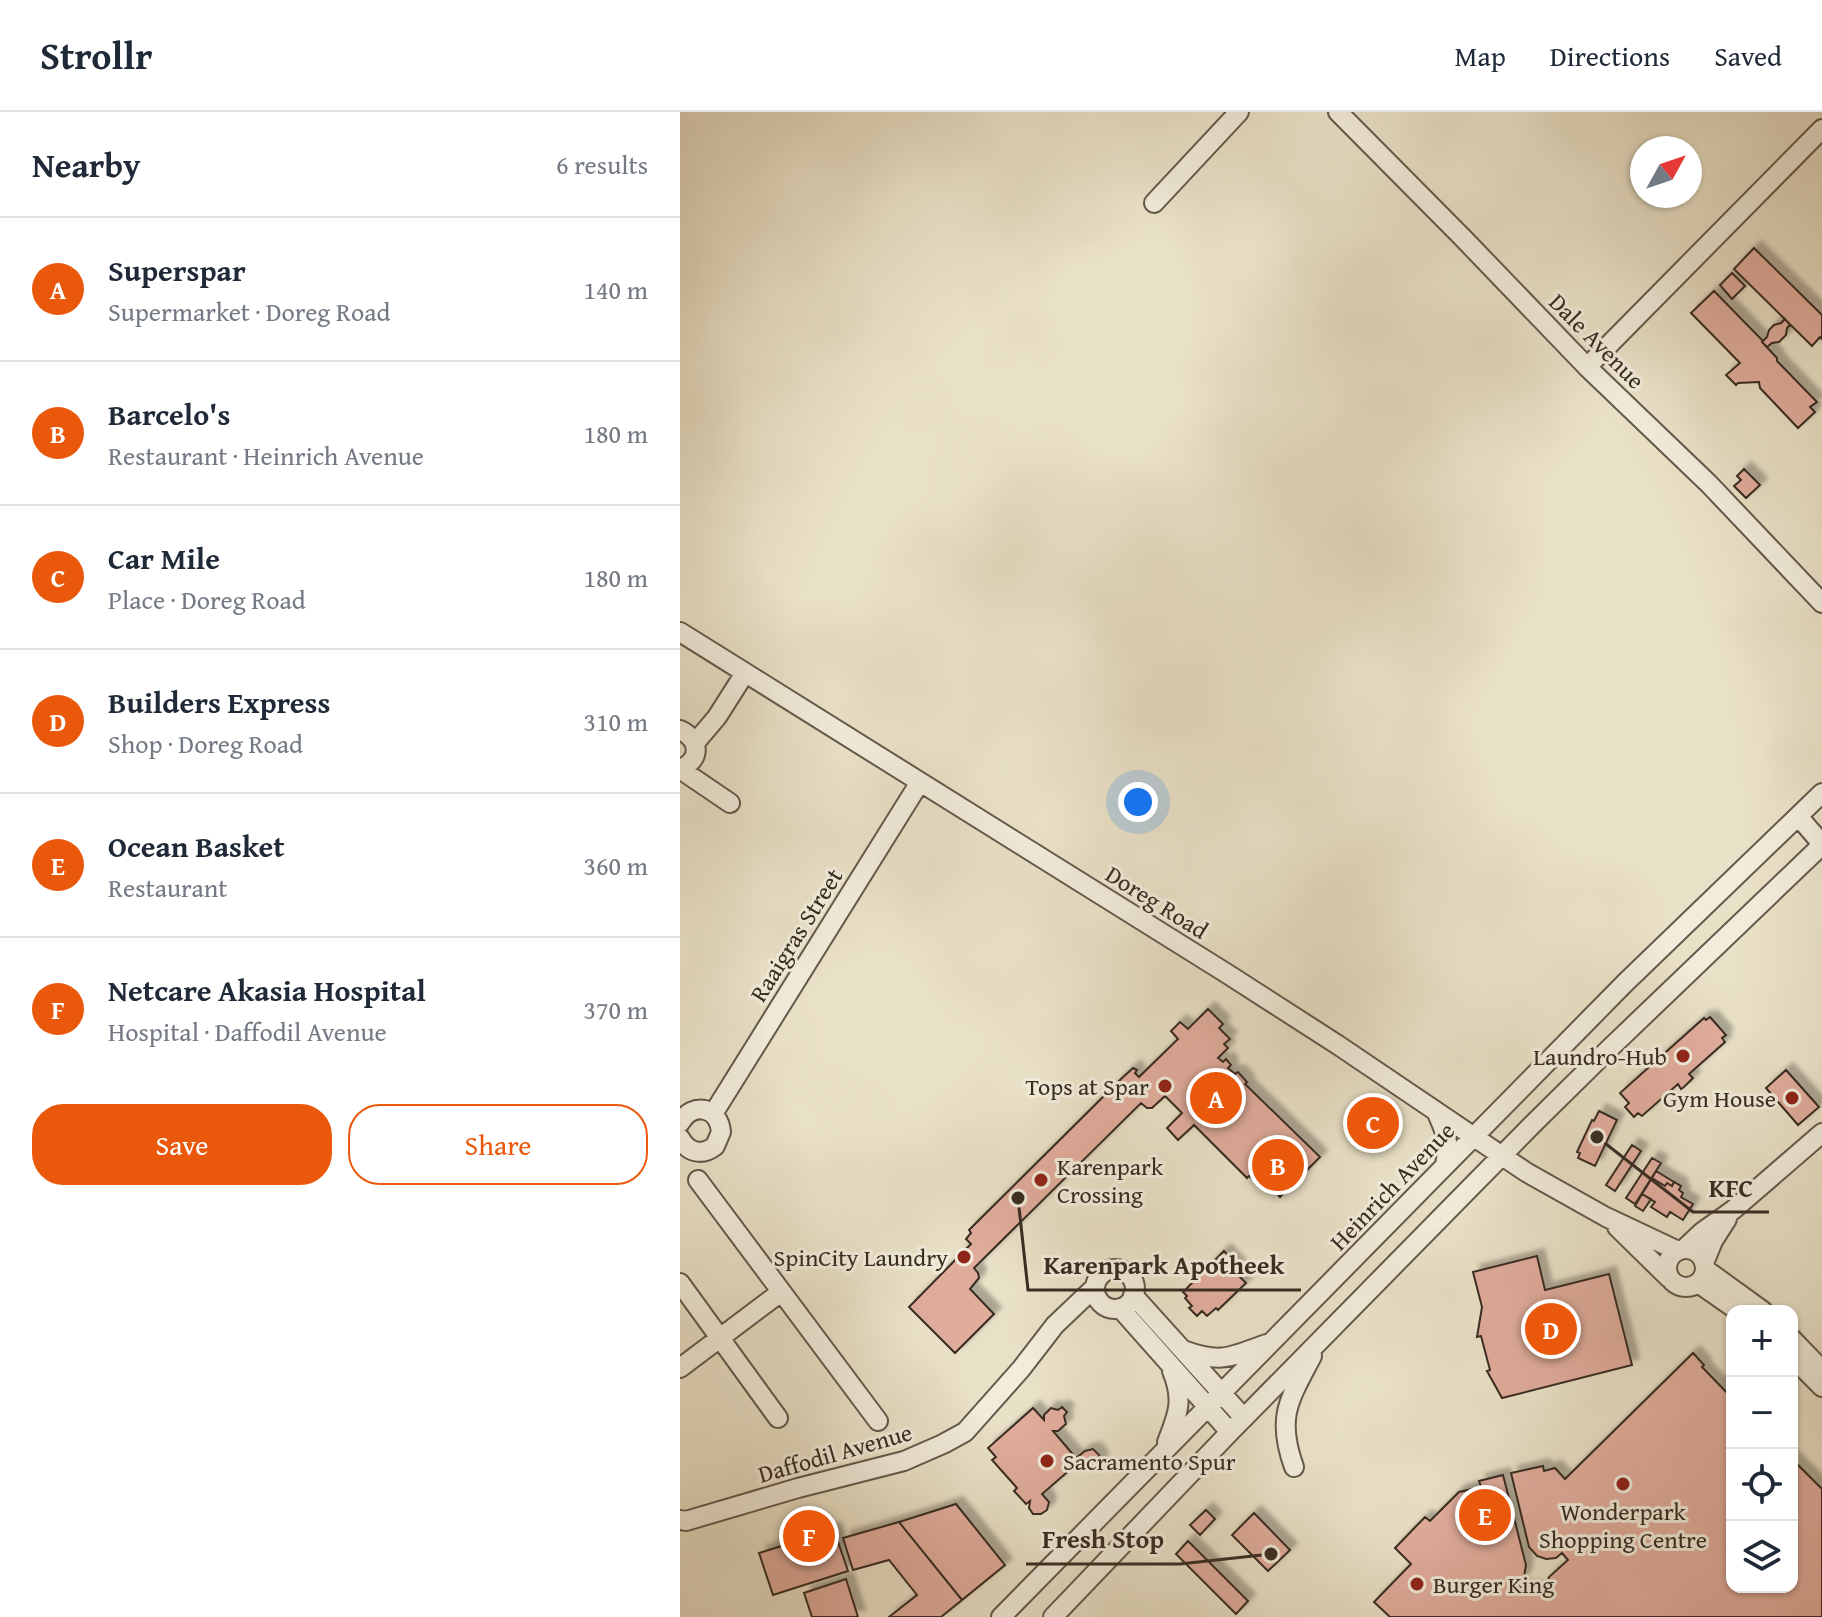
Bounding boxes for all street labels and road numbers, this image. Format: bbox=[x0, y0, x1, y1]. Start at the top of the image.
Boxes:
street label: Dale Avenue bbox=[1541, 285, 1653, 397]
street label: Doreg Road bbox=[1099, 857, 1215, 947]
street label: Raaigras Street bbox=[741, 861, 851, 1009]
street label: Heinrich Avenue bbox=[1321, 1114, 1463, 1258]
street label: Daffodil Avenue bbox=[754, 1414, 916, 1492]

